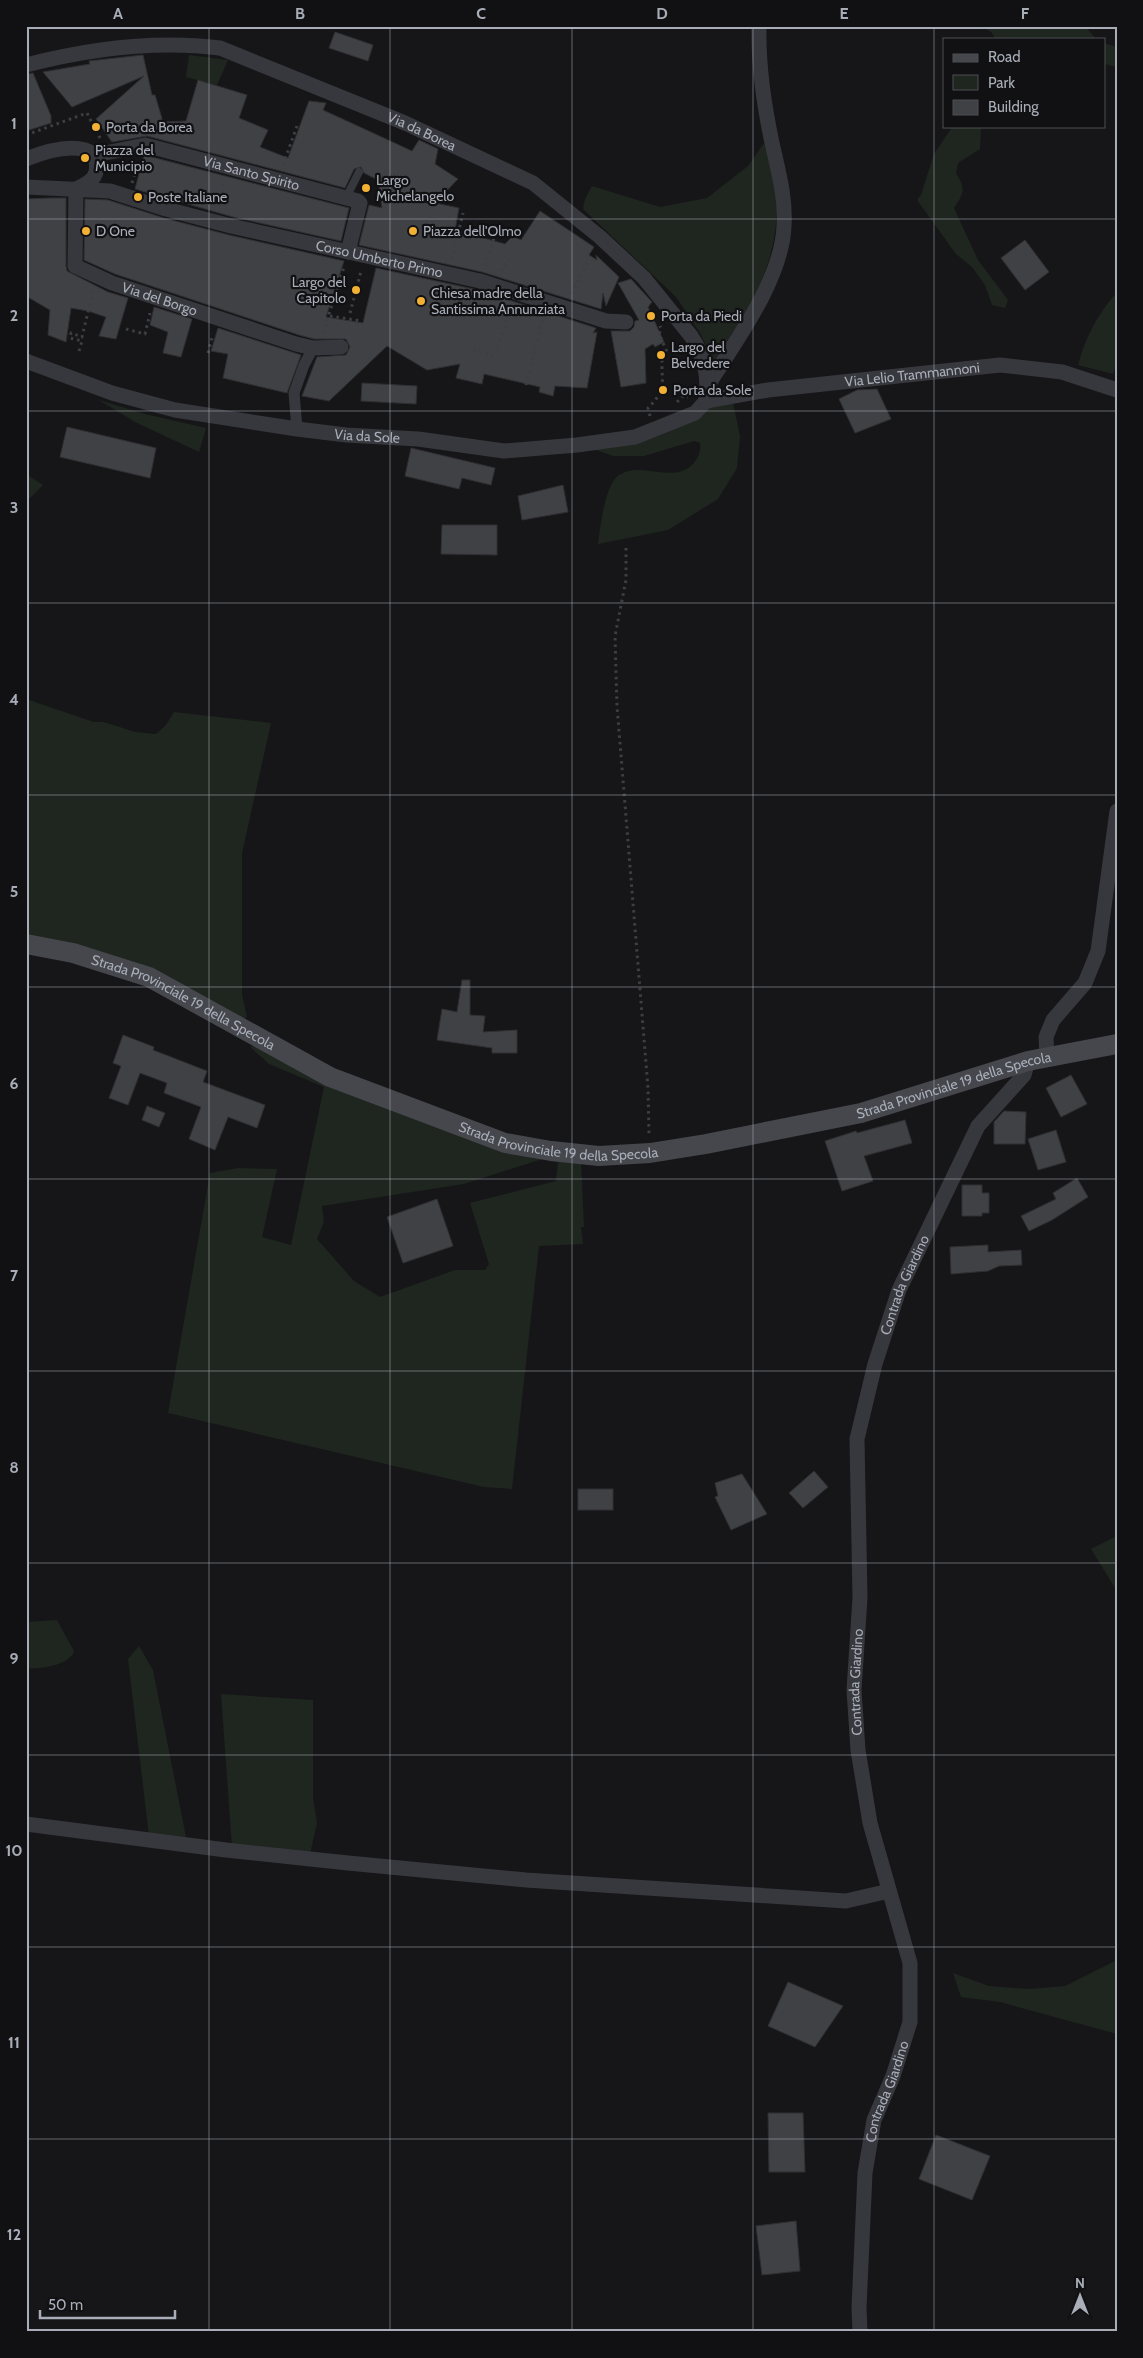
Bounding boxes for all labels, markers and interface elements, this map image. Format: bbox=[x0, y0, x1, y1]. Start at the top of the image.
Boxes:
text: A bbox=[113, 4, 123, 23]
text: B bbox=[295, 4, 305, 23]
text: C bbox=[476, 4, 486, 23]
text: D bbox=[656, 4, 668, 23]
text: E bbox=[839, 4, 849, 23]
text: F bbox=[1021, 4, 1030, 23]
legend bbox=[943, 38, 1106, 128]
text: Road bbox=[988, 48, 1021, 66]
text: Park bbox=[988, 74, 1015, 92]
text: Building bbox=[988, 98, 1039, 116]
street label: Via da Borea bbox=[385, 108, 459, 155]
text: 1 bbox=[11, 114, 17, 133]
place label: Porta da Borea bbox=[106, 118, 193, 136]
marker: Porta da Borea bbox=[90, 121, 102, 133]
place label: Piazza del Municipio bbox=[95, 141, 155, 175]
marker: Piazza del Municipio bbox=[79, 152, 91, 164]
street label: Via Santo Spirito bbox=[201, 152, 302, 194]
place label: Largo Michelangelo bbox=[376, 171, 455, 205]
marker: Largo Michelangelo bbox=[360, 182, 372, 194]
place label: Poste Italiane bbox=[148, 188, 227, 206]
marker: Poste Italiane bbox=[132, 191, 144, 203]
place label: D One bbox=[96, 222, 135, 240]
place label: Piazza dell'Olmo bbox=[423, 222, 522, 240]
marker: D One bbox=[80, 225, 92, 237]
marker: Piazza dell'Olmo bbox=[407, 225, 419, 237]
street label: Corso Umberto Primo bbox=[314, 236, 445, 282]
place label: Largo del Capitolo bbox=[292, 273, 347, 307]
street label: Via del Borgo bbox=[120, 278, 200, 320]
marker: Largo del Capitolo bbox=[350, 284, 362, 296]
place label: Chiesa madre della Santissima Annunziata bbox=[431, 284, 565, 318]
marker: Chiesa madre della Santissima Annunziata bbox=[415, 295, 427, 307]
text: 2 bbox=[10, 306, 18, 325]
place label: Porta da Piedi bbox=[661, 307, 742, 325]
marker: Porta da Piedi bbox=[645, 310, 657, 322]
place label: Largo del Belvedere bbox=[671, 338, 730, 372]
marker: Largo del Belvedere bbox=[655, 349, 667, 361]
street label: Via Lelio Trammannoni bbox=[844, 358, 981, 391]
place label: Porta da Sole bbox=[673, 381, 751, 399]
marker: Porta da Sole bbox=[657, 384, 669, 396]
street label: Via da Sole bbox=[333, 425, 401, 447]
text: 3 bbox=[10, 498, 18, 517]
text: 4 bbox=[9, 690, 19, 709]
text: 5 bbox=[10, 882, 18, 901]
street label: Strada Provinciale 19 della Specola bbox=[89, 950, 279, 1054]
street label: Strada Provinciale 19 della Specola bbox=[855, 1048, 1053, 1123]
text: 6 bbox=[10, 1074, 19, 1093]
street label: Strada Provinciale 19 della Specola bbox=[456, 1117, 660, 1165]
street label: Contrada Giardino bbox=[876, 1232, 933, 1337]
text: 7 bbox=[10, 1266, 19, 1285]
text: 8 bbox=[9, 1458, 19, 1477]
street label: Contrada Giardino bbox=[845, 1628, 867, 1736]
text: 9 bbox=[10, 1649, 19, 1668]
text: 10 bbox=[5, 1841, 23, 1860]
text: 11 bbox=[8, 2033, 20, 2052]
street label: Contrada Giardino bbox=[861, 2038, 913, 2144]
text: 12 bbox=[7, 2225, 21, 2244]
north arrow bbox=[1056, 2270, 1106, 2320]
text: N bbox=[1075, 2274, 1085, 2292]
scale bar bbox=[40, 2288, 175, 2320]
text: 50 m bbox=[48, 2296, 83, 2314]

